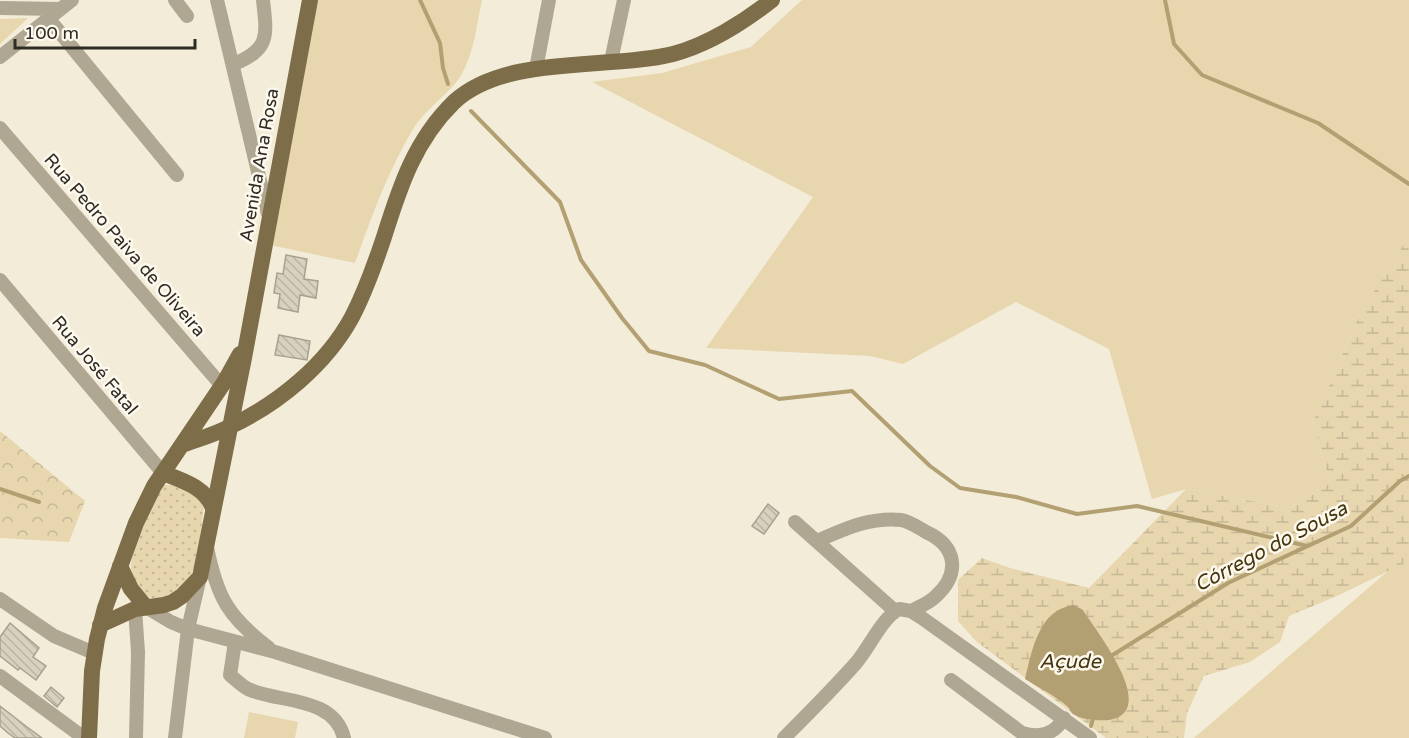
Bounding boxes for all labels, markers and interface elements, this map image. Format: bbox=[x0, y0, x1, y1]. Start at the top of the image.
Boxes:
scale bar bbox=[15, 12, 195, 50]
text: 100 m bbox=[24, 22, 79, 44]
street label: Avenida Ana Rosa bbox=[235, 86, 283, 244]
street label: Rua Pedro Paiva de Oliveira bbox=[39, 149, 211, 341]
street label: Rua José Fatal bbox=[47, 311, 143, 419]
water label: Córrego do Sousa bbox=[1191, 496, 1352, 597]
water label: Açude bbox=[1039, 650, 1102, 674]

